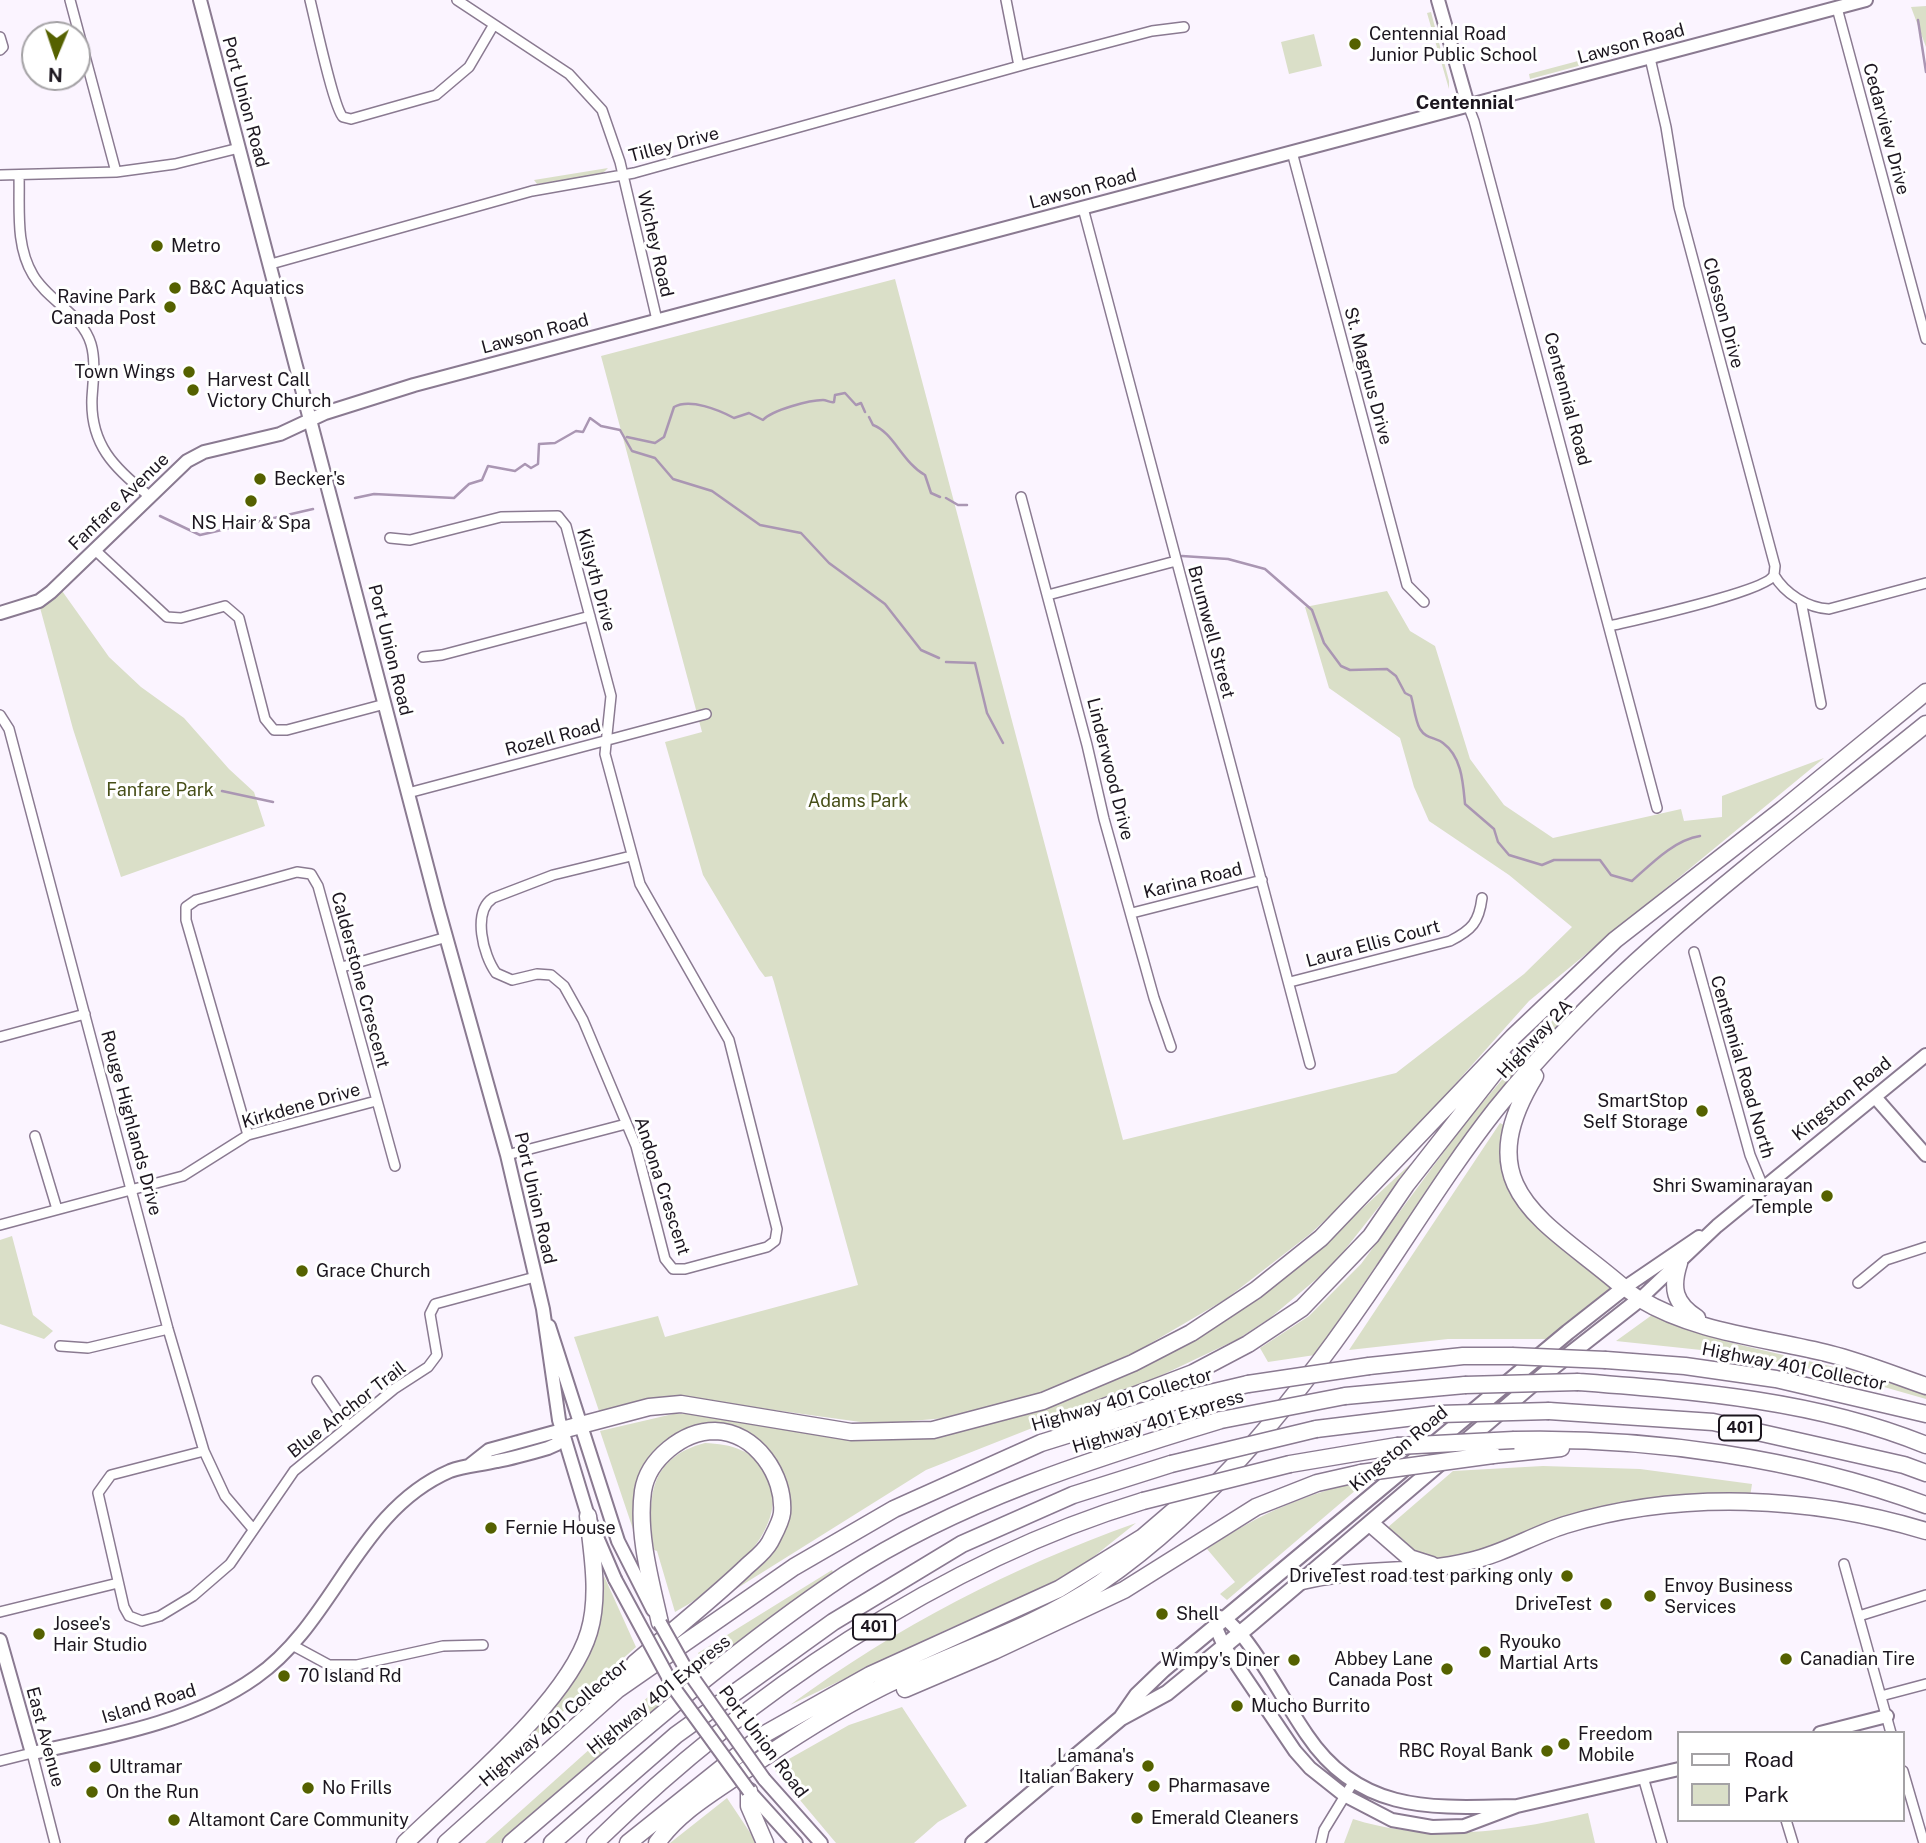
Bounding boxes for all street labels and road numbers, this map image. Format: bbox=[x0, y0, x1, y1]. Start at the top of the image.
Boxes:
street label: Lawson Road bbox=[1575, 19, 1687, 69]
street label: Port Union Road bbox=[217, 34, 273, 170]
street label: Cedarview Drive bbox=[1858, 61, 1914, 197]
street label: Tilley Drive bbox=[626, 123, 722, 167]
street label: Lawson Road bbox=[1027, 164, 1139, 214]
street label: Wichey Road bbox=[632, 189, 678, 299]
street label: Closson Drive bbox=[1698, 255, 1748, 371]
street label: St. Magnus Drive bbox=[1339, 305, 1397, 447]
street label: Lawson Road bbox=[479, 309, 591, 359]
street label: Centennial Road bbox=[1539, 330, 1595, 468]
street label: Fanfare Avenue bbox=[64, 449, 174, 555]
street label: Kilsyth Drive bbox=[572, 526, 620, 634]
street label: Brumwell Street bbox=[1183, 563, 1239, 701]
street label: Port Union Road bbox=[363, 582, 417, 718]
street label: Linderwood Drive bbox=[1082, 696, 1138, 842]
street label: Rozell Road bbox=[503, 715, 603, 761]
street label: Karina Road bbox=[1141, 858, 1245, 904]
street label: Calderstone Crescent bbox=[326, 890, 394, 1070]
street label: Laura Ellis Court bbox=[1304, 916, 1442, 972]
street label: Centennial Road North bbox=[1706, 973, 1778, 1161]
street label: Highway 2A bbox=[1493, 995, 1577, 1083]
street label: Rouge Highlands Drive bbox=[96, 1028, 166, 1218]
street label: Kingston Road bbox=[1788, 1052, 1896, 1146]
street label: Kirkdene Drive bbox=[239, 1079, 363, 1133]
street label: Andona Crescent bbox=[629, 1114, 695, 1258]
street label: Port Union Road bbox=[509, 1130, 561, 1266]
street label: Highway 401 Collector bbox=[1700, 1339, 1888, 1395]
street label: Blue Anchor Trail bbox=[284, 1357, 410, 1463]
street label: Highway 401 Collector bbox=[1029, 1364, 1215, 1436]
street label: Highway 401 Express bbox=[1070, 1386, 1246, 1458]
street label: Kingston Road bbox=[1346, 1402, 1452, 1496]
road number: 401 bbox=[1719, 1416, 1761, 1440]
road number: 401 bbox=[853, 1614, 895, 1639]
street label: Highway 401 Express bbox=[583, 1631, 735, 1759]
street label: Highway 401 Collector bbox=[475, 1655, 633, 1791]
street label: Island Road bbox=[99, 1679, 199, 1729]
street label: Port Union Road bbox=[714, 1682, 812, 1802]
street label: East Avenue bbox=[21, 1684, 69, 1790]

